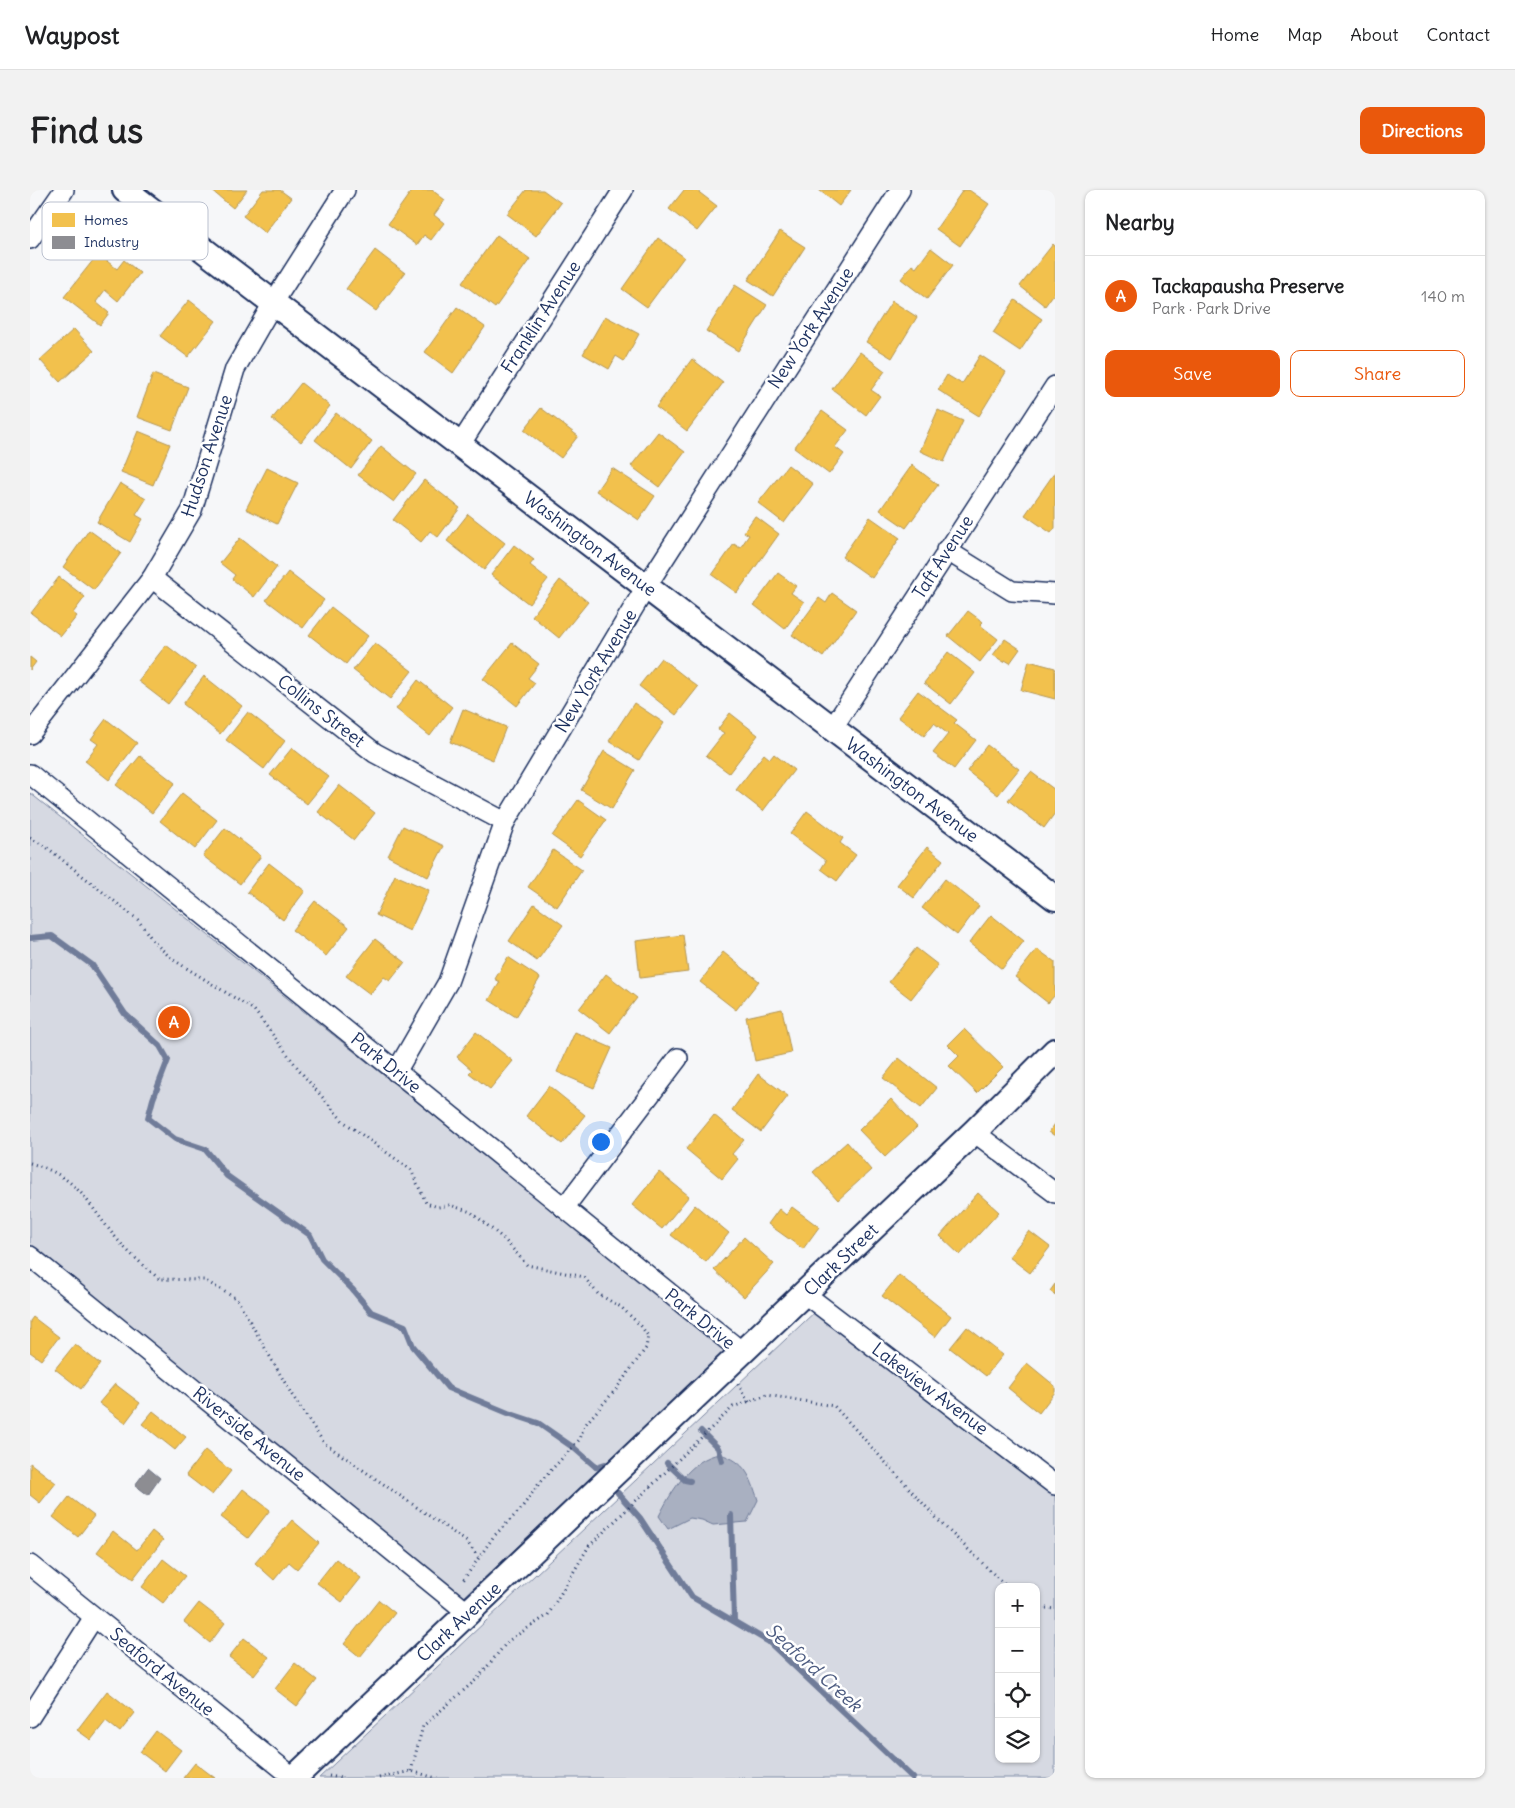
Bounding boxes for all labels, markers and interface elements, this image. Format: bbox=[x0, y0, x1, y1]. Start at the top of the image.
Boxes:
text: Waypost bbox=[25, 20, 119, 50]
text: Home bbox=[1211, 23, 1259, 46]
text: Map bbox=[1287, 23, 1322, 46]
text: About bbox=[1350, 23, 1398, 46]
text: Contact bbox=[1426, 23, 1490, 46]
button: Directions bbox=[1360, 107, 1485, 154]
text: Find us bbox=[30, 108, 143, 152]
legend bbox=[42, 202, 208, 260]
text: Nearby bbox=[1105, 209, 1175, 236]
text: Homes bbox=[84, 211, 128, 229]
text: Industry bbox=[84, 233, 139, 251]
street label: Franklin Avenue bbox=[496, 256, 586, 377]
street label: New York Avenue bbox=[763, 263, 858, 393]
text: Tackapausha Preserve bbox=[1152, 274, 1344, 298]
text: A bbox=[1116, 286, 1126, 306]
text: 140 m bbox=[1421, 286, 1465, 306]
text: Park · Park Drive bbox=[1152, 298, 1271, 318]
button: Save bbox=[1105, 350, 1280, 397]
button: Share bbox=[1290, 350, 1465, 397]
street label: Hudson Avenue bbox=[176, 392, 237, 520]
street label: Washington Avenue bbox=[519, 486, 661, 601]
street label: Taft Avenue bbox=[907, 511, 978, 603]
street label: New York Avenue bbox=[550, 605, 642, 737]
street label: Collins Street bbox=[273, 669, 370, 752]
street label: Washington Avenue bbox=[841, 732, 983, 847]
pin: A bbox=[158, 1003, 190, 1041]
street label: Park Drive bbox=[346, 1027, 426, 1098]
your location bbox=[588, 1129, 614, 1155]
street label: Clark Street bbox=[798, 1218, 883, 1301]
street label: Park Drive bbox=[660, 1283, 740, 1354]
street label: Lakeview Avenue bbox=[868, 1337, 993, 1440]
street label: Riverside Avenue bbox=[188, 1381, 310, 1486]
street label: Clark Avenue bbox=[412, 1577, 506, 1667]
map controls bbox=[995, 1583, 1040, 1763]
button: + bbox=[995, 1583, 1040, 1628]
water label: Seaford Creek bbox=[761, 1618, 868, 1717]
street label: Seaford Avenue bbox=[105, 1622, 219, 1721]
button: − bbox=[995, 1628, 1040, 1673]
button: locate bbox=[995, 1673, 1040, 1718]
button: layers bbox=[995, 1718, 1040, 1763]

